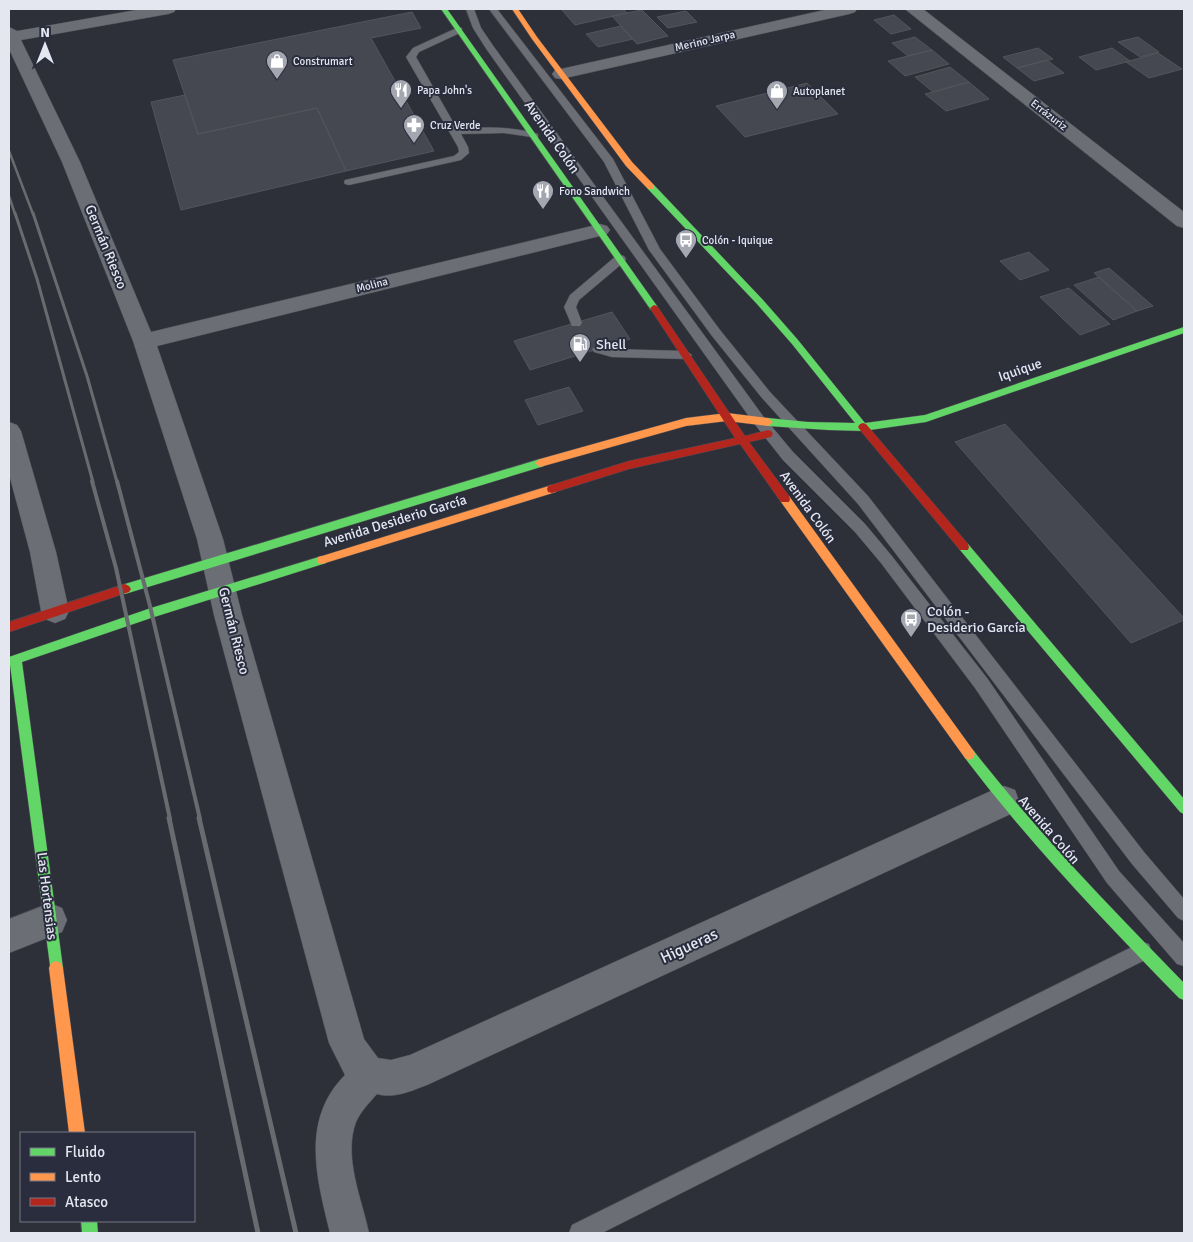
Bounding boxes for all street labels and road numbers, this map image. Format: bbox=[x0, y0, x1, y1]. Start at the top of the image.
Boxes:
street label: Merino Jarpa bbox=[674, 28, 737, 54]
street label: Avenida Colón bbox=[521, 97, 583, 177]
street label: Errázuriz bbox=[1028, 97, 1070, 133]
street label: Germán Riesco bbox=[81, 202, 131, 292]
street label: Molina bbox=[355, 275, 390, 295]
street label: Iquique bbox=[996, 355, 1044, 385]
street label: Avenida Colón bbox=[776, 468, 840, 546]
street label: Avenida Desiderio García bbox=[321, 491, 469, 551]
street label: Germán Riesco bbox=[215, 586, 253, 676]
street label: Avenida Colón bbox=[1015, 792, 1083, 868]
street label: Las Hortensias bbox=[33, 851, 61, 941]
street label: Higueras bbox=[657, 924, 721, 968]

